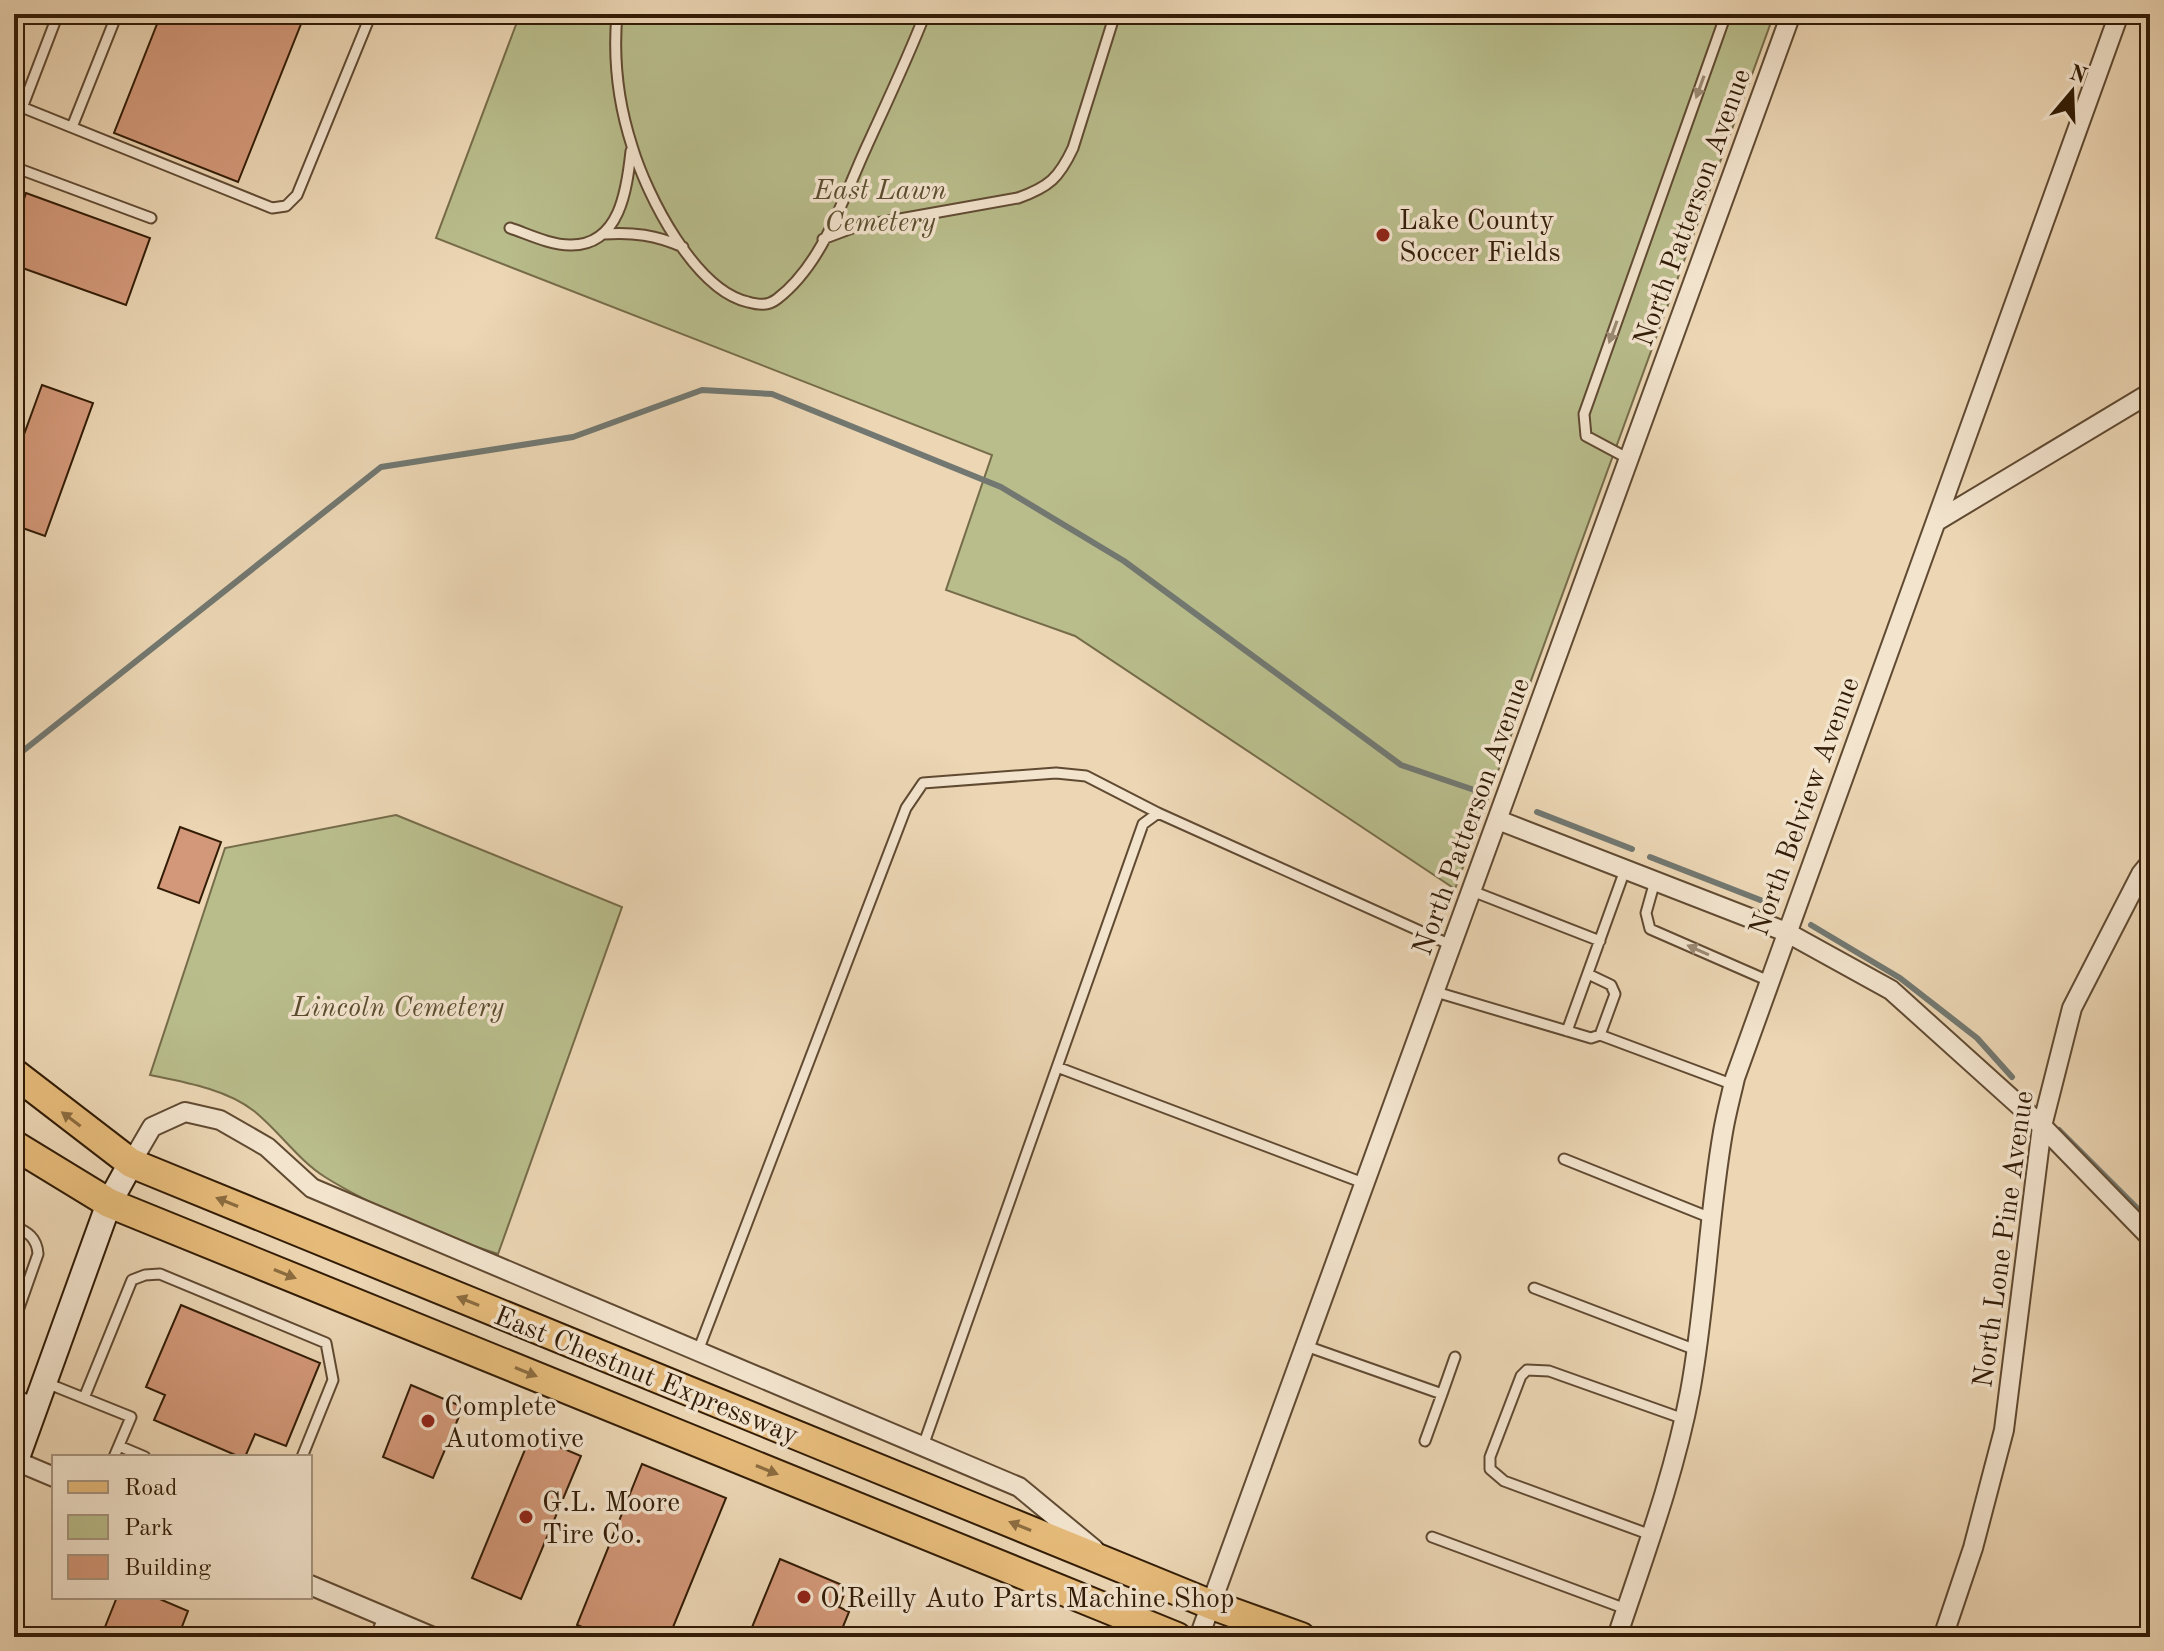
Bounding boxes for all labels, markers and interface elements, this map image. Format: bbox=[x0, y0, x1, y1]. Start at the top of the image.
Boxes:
north arrow bbox=[2032, 52, 2112, 132]
text: N bbox=[2066, 62, 2090, 88]
street label: North Patterson Avenue bbox=[1630, 65, 1757, 351]
one-way arrow bbox=[1693, 76, 1705, 100]
park label: East Lawn Cemetery bbox=[812, 178, 947, 238]
place label: Lake County Soccer Fields bbox=[1399, 208, 1561, 268]
marker: Lake County Soccer Fields bbox=[1374, 226, 1392, 244]
one-way arrow bbox=[1606, 320, 1618, 344]
street label: North Patterson Avenue bbox=[1409, 674, 1536, 960]
street label: North Belview Avenue bbox=[1746, 674, 1866, 940]
one-way arrow bbox=[1686, 943, 1709, 956]
park label: Lincoln Cemetery bbox=[291, 995, 505, 1023]
street label: North Lone Pine Avenue bbox=[1970, 1089, 2040, 1390]
one-way arrow bbox=[61, 1112, 82, 1128]
one-way arrow bbox=[215, 1196, 239, 1209]
one-way arrow bbox=[273, 1268, 297, 1281]
one-way arrow bbox=[456, 1294, 480, 1307]
street label: East Chestnut Expressway bbox=[490, 1303, 802, 1451]
one-way arrow bbox=[514, 1365, 538, 1378]
place label: Complete Automotive bbox=[444, 1394, 584, 1454]
marker: Complete Automotive bbox=[419, 1412, 437, 1430]
legend bbox=[52, 1455, 312, 1599]
one-way arrow bbox=[755, 1464, 779, 1477]
text: Road bbox=[124, 1477, 177, 1501]
place label: G.L. Moore Tire Co. bbox=[542, 1490, 680, 1550]
marker: G.L. Moore Tire Co. bbox=[517, 1508, 535, 1526]
text: Park bbox=[124, 1517, 173, 1541]
one-way arrow bbox=[1008, 1519, 1032, 1532]
text: Building bbox=[124, 1557, 211, 1581]
place label: O'Reilly Auto Parts Machine Shop bbox=[820, 1586, 1235, 1614]
marker: O'Reilly Auto Parts Machine Shop bbox=[795, 1588, 813, 1606]

